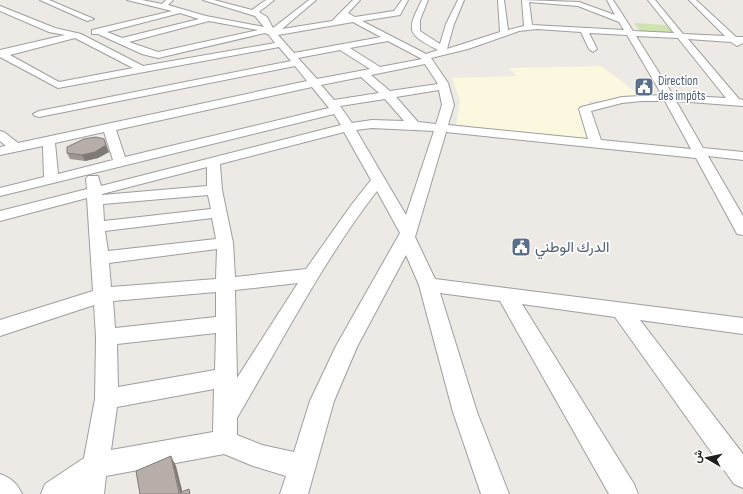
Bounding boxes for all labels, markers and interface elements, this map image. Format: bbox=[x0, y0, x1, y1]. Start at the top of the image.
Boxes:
place label: Direction des impôts bbox=[658, 73, 706, 104]
public building icon: Direction des impôts bbox=[633, 76, 655, 98]
public building icon: الدرك الوطني bbox=[510, 236, 532, 258]
place label: الدرك الوطني bbox=[535, 238, 610, 260]
north arrow bbox=[687, 438, 727, 478]
text: ش bbox=[690, 449, 705, 464]

